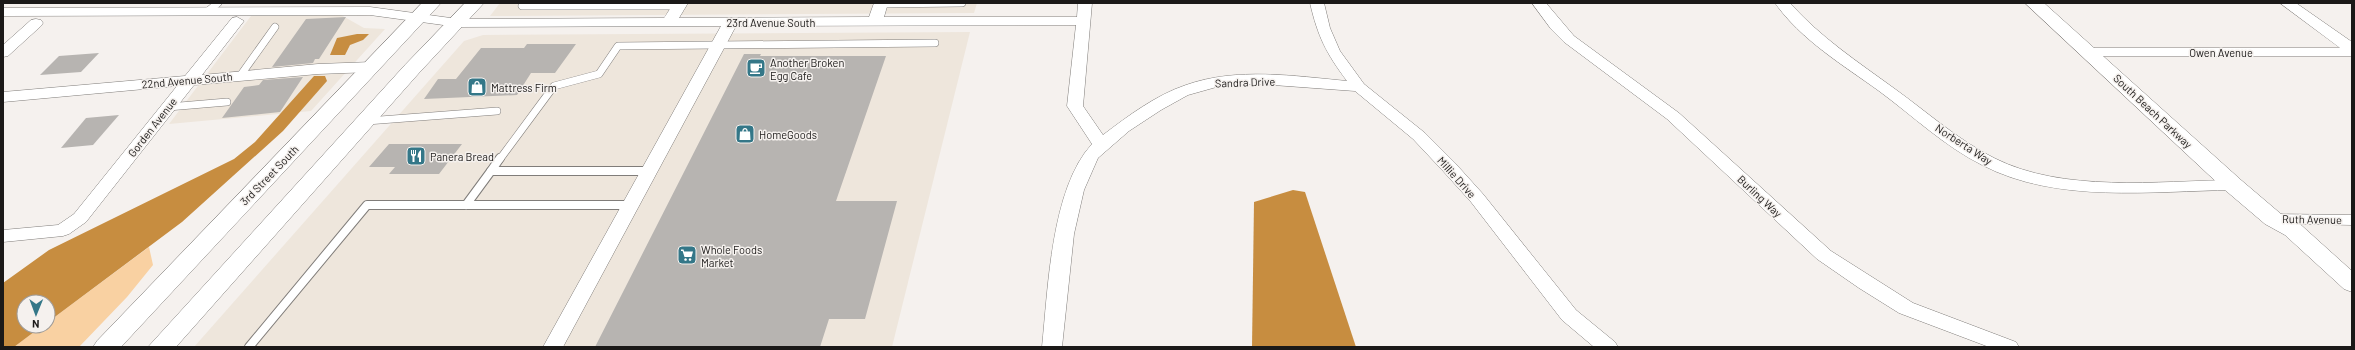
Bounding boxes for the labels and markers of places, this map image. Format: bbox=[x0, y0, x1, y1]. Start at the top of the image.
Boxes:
place label: Another Broken Egg Cafe bbox=[770, 56, 844, 82]
cafe icon: Another Broken Egg Cafe bbox=[745, 57, 767, 79]
shop icon: Mattress Firm bbox=[466, 76, 488, 98]
place label: Mattress Firm bbox=[491, 81, 557, 94]
shop icon: HomeGoods bbox=[734, 123, 756, 145]
place label: HomeGoods bbox=[759, 128, 817, 141]
restaurant icon: Panera Bread bbox=[405, 145, 427, 167]
place label: Panera Bread bbox=[430, 150, 494, 163]
place label: Whole Foods Market bbox=[701, 243, 762, 269]
supermarket icon: Whole Foods Market bbox=[676, 244, 698, 266]

